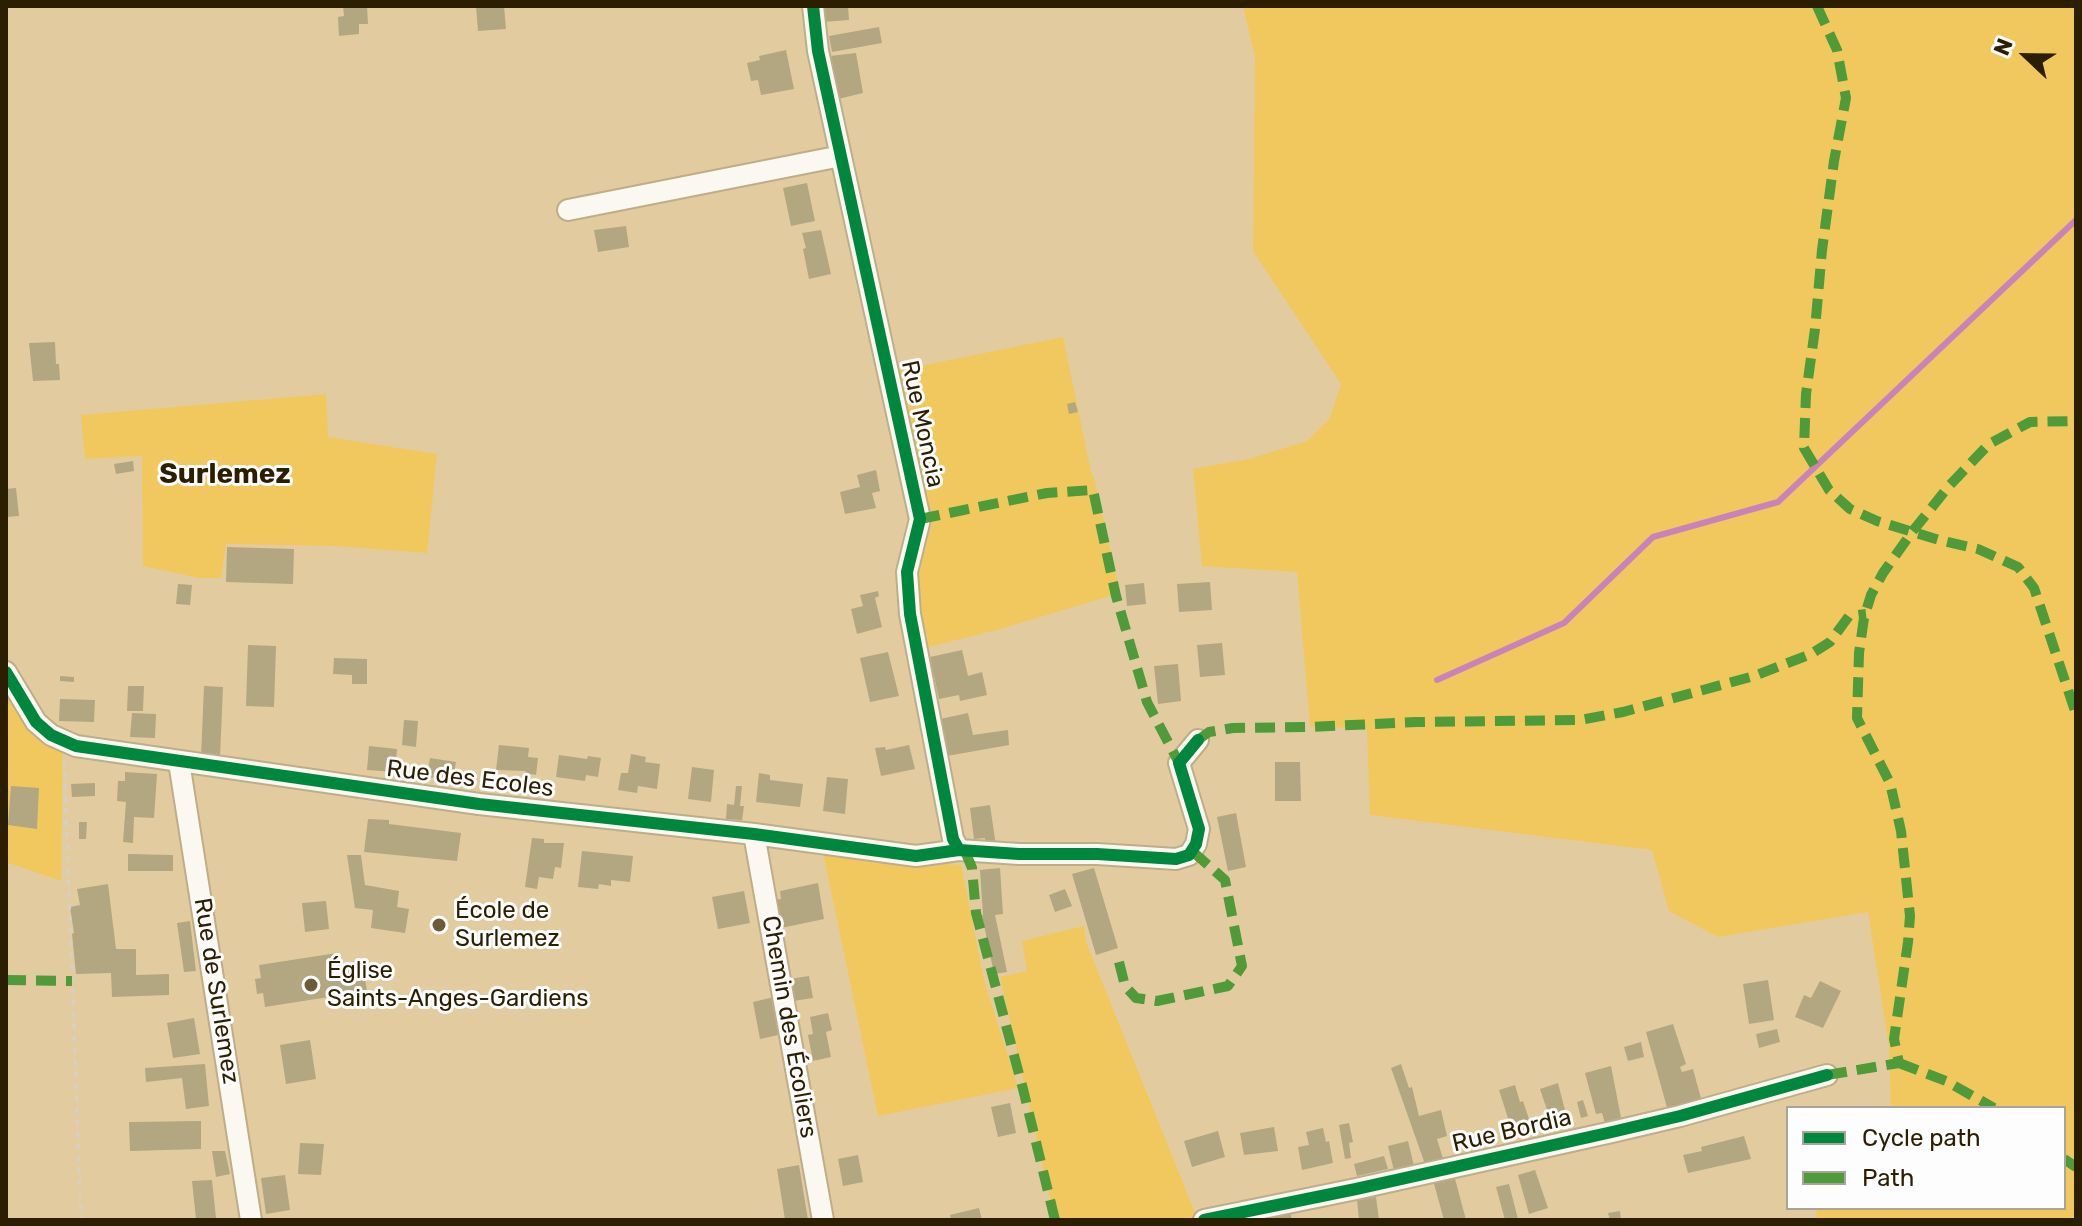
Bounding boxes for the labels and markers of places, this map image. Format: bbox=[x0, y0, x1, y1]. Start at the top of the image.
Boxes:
place label: École de Surlemez bbox=[455, 897, 560, 953]
marker: École de Surlemez bbox=[430, 916, 448, 934]
place label: Église Saints-Anges-Gardiens bbox=[327, 957, 589, 1013]
marker: Église Saints-Anges-Gardiens bbox=[302, 976, 320, 994]

